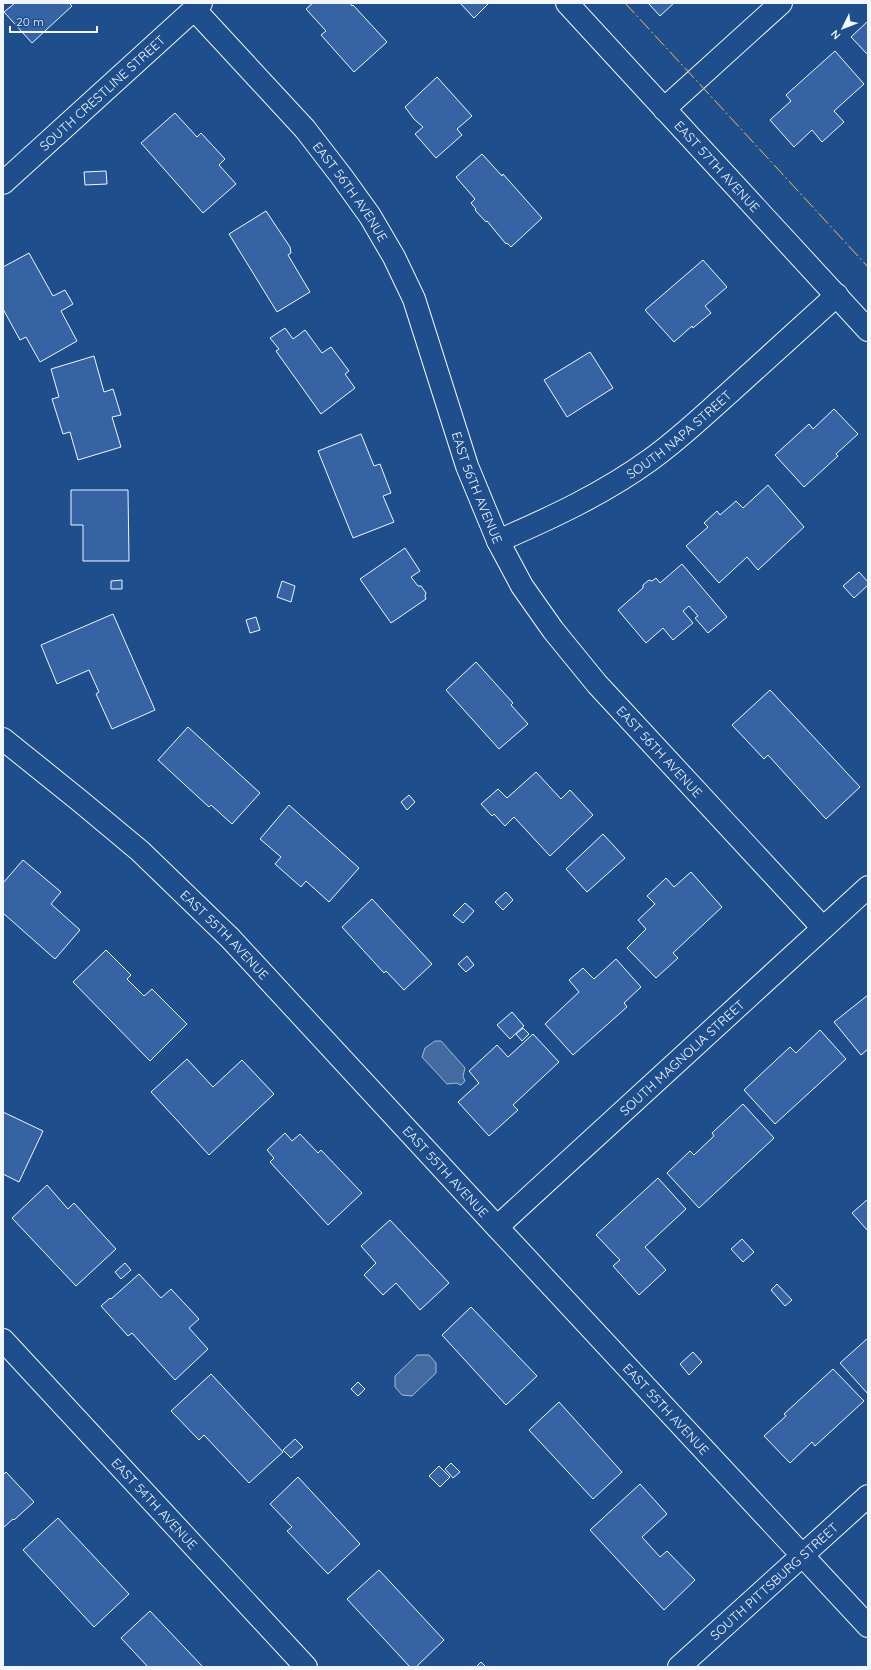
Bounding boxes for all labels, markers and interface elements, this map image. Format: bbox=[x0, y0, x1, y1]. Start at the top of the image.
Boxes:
scale bar bbox=[10, 8, 97, 34]
north arrow bbox=[823, 8, 863, 48]
text: 20 m bbox=[16, 14, 44, 29]
text: N bbox=[828, 27, 844, 43]
street label: SOUTH CRESTLINE STREET bbox=[36, 32, 168, 154]
street label: EAST 57TH AVENUE bbox=[671, 117, 763, 215]
street label: EAST 56TH AVENUE bbox=[310, 138, 391, 244]
street label: SOUTH NAPA STREET bbox=[623, 387, 735, 482]
street label: EAST 56TH AVENUE bbox=[449, 430, 506, 546]
street label: EAST 56TH AVENUE bbox=[613, 703, 706, 801]
street label: EAST 55TH AVENUE bbox=[177, 887, 272, 983]
street label: SOUTH MAGNOLIA STREET bbox=[616, 996, 748, 1119]
street label: EAST 55TH AVENUE bbox=[399, 1122, 492, 1221]
street label: EAST 55TH AVENUE bbox=[620, 1360, 713, 1458]
street label: EAST 54TH AVENUE bbox=[108, 1455, 201, 1553]
street label: SOUTH PITTSBURG STREET bbox=[707, 1519, 841, 1643]

